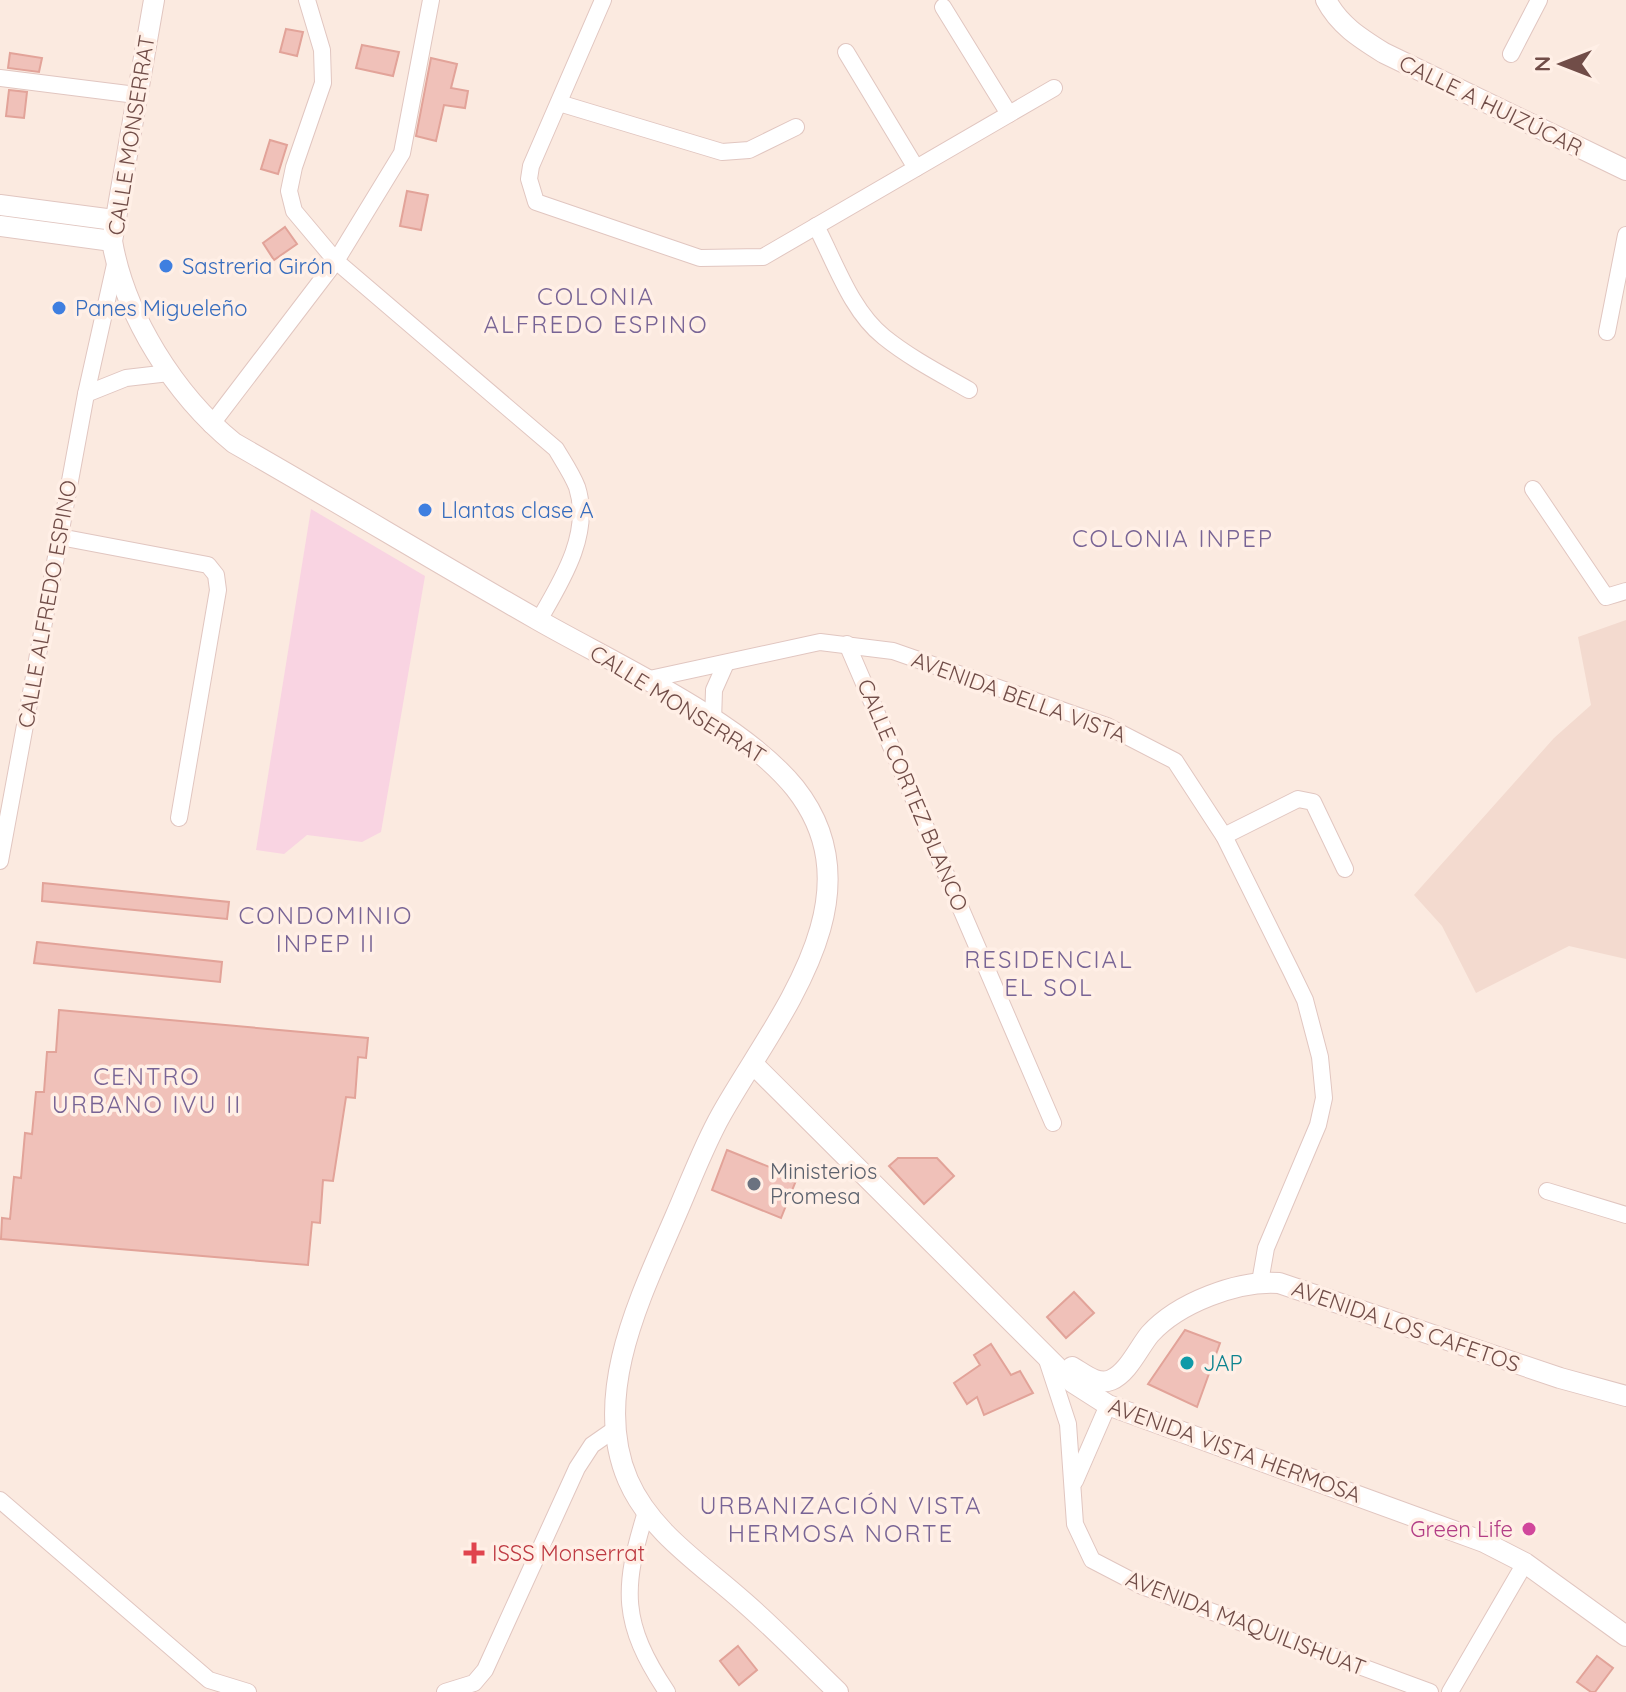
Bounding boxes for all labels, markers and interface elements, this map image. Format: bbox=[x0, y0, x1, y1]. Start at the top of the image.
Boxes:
north arrow bbox=[1522, 24, 1602, 104]
street label: CALLE MONSERRAT bbox=[101, 33, 161, 237]
street label: CALLE A HUIZÚCAR bbox=[1395, 48, 1587, 162]
text: N bbox=[1528, 56, 1556, 72]
place label: Sastreria Girón bbox=[182, 252, 333, 280]
marker: Sastreria Girón bbox=[157, 257, 175, 275]
district label: COLONIA ALFREDO ESPINO bbox=[483, 281, 709, 339]
place label: Panes Migueleño bbox=[75, 294, 247, 322]
marker: Panes Migueleño bbox=[50, 299, 68, 317]
street label: CALLE ALFREDO ESPINO bbox=[11, 478, 83, 730]
place label: Llantas clase A bbox=[441, 496, 594, 524]
marker: Llantas clase A bbox=[416, 501, 434, 519]
district label: COLONIA INPEP bbox=[1072, 523, 1274, 553]
street label: CALLE MONSERRAT bbox=[585, 639, 771, 769]
street label: AVENIDA BELLA VISTA bbox=[908, 645, 1130, 749]
street label: CALLE CORTEZ BLANCO bbox=[851, 675, 975, 915]
district label: CONDOMINIO INPEP II bbox=[239, 900, 413, 958]
district label: RESIDENCIAL EL SOL bbox=[964, 944, 1134, 1002]
district label: CENTRO URBANO IVU II bbox=[52, 1061, 242, 1119]
place label: Ministerios Promesa bbox=[770, 1157, 877, 1210]
marker: Ministerios Promesa bbox=[745, 1175, 763, 1193]
street label: AVENIDA LOS CAFETOS bbox=[1288, 1274, 1524, 1378]
place label: JAP bbox=[1203, 1349, 1243, 1377]
marker: JAP bbox=[1178, 1354, 1196, 1372]
street label: AVENIDA VISTA HERMOSA bbox=[1105, 1391, 1365, 1509]
district label: URBANIZACIÓN VISTA HERMOSA NORTE bbox=[699, 1490, 983, 1548]
place label: Green Life bbox=[1410, 1515, 1513, 1543]
marker: Green Life bbox=[1520, 1520, 1538, 1538]
place label: ISSS Monserrat bbox=[492, 1539, 645, 1567]
marker: ISSS Monserrat bbox=[463, 1542, 485, 1564]
street label: AVENIDA MAQUILISHUAT bbox=[1122, 1564, 1370, 1682]

